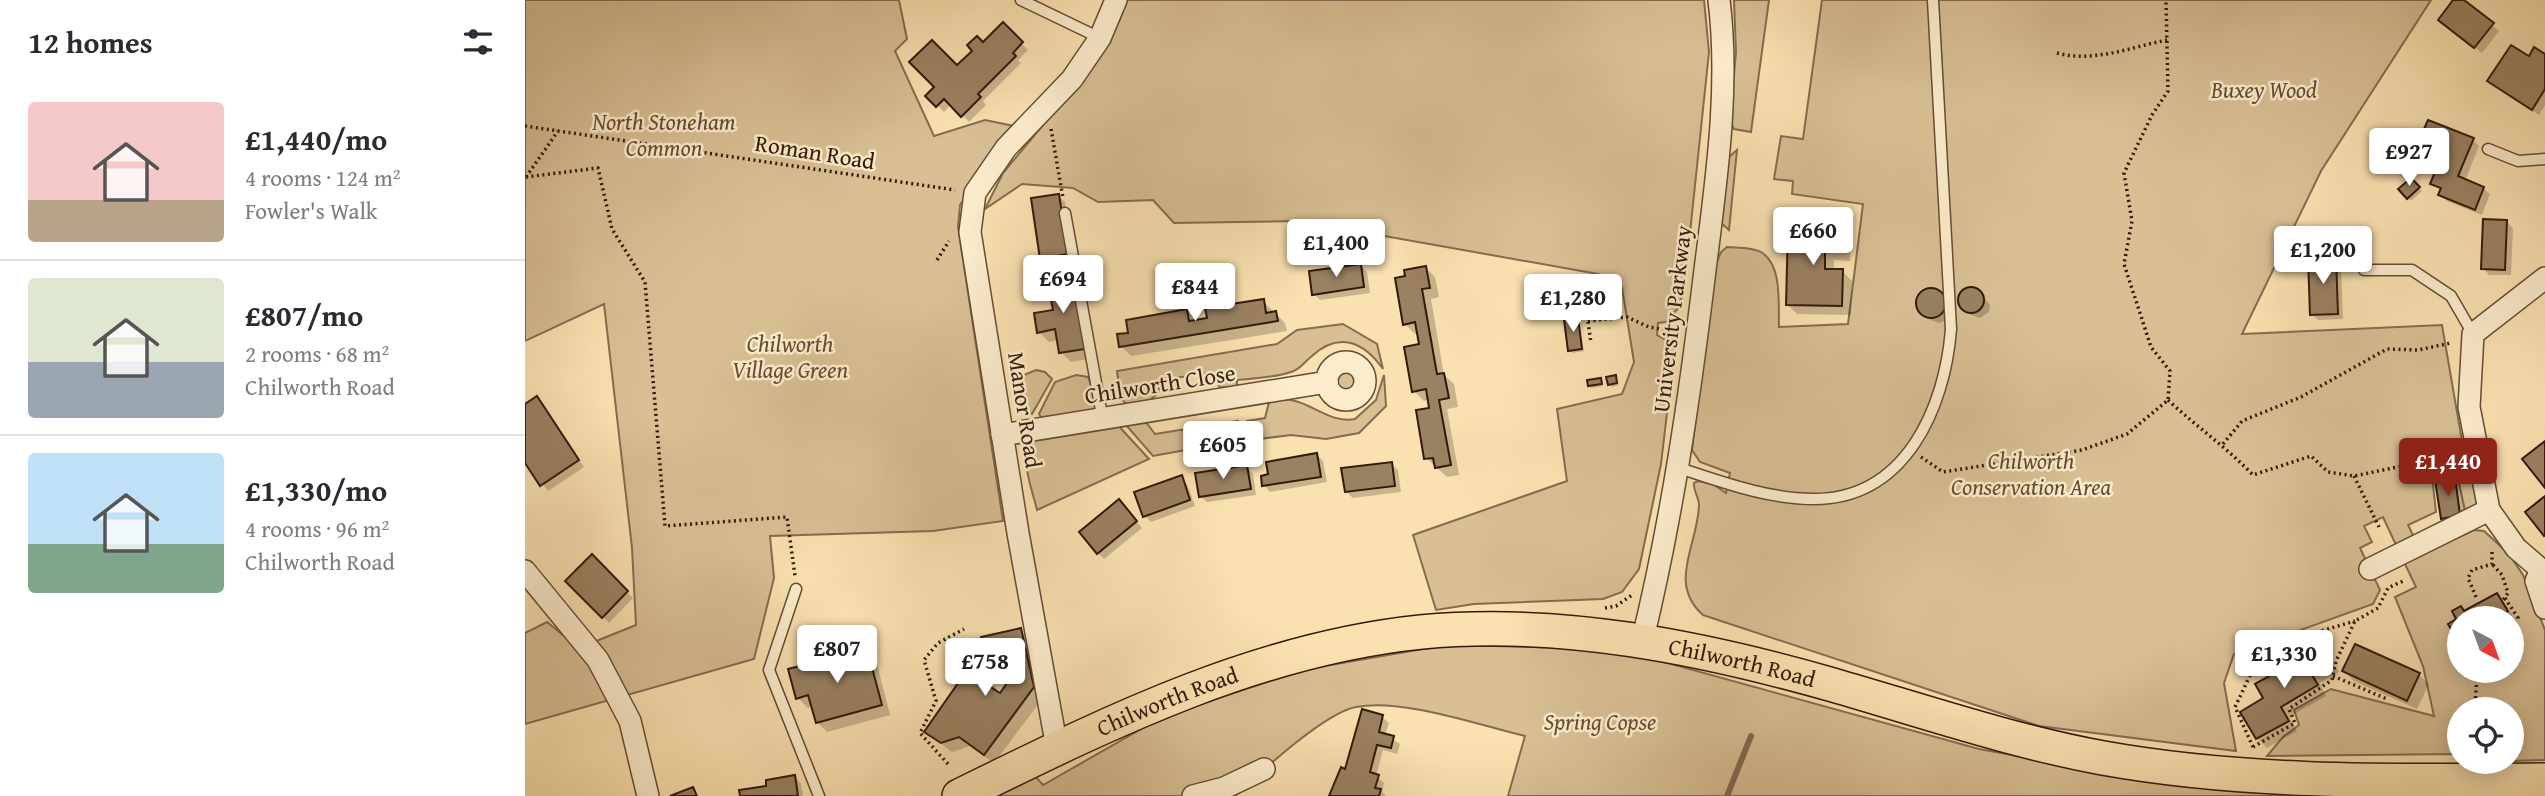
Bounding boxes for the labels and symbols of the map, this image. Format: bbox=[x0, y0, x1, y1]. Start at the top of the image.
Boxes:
park label: Buxey Wood bbox=[2210, 73, 2317, 106]
park label: North Stoneham Common bbox=[591, 105, 736, 164]
street label: Roman Road bbox=[753, 126, 878, 177]
pin: £927 bbox=[2368, 128, 2450, 188]
pin: £660 bbox=[1772, 208, 1854, 267]
pin: £1,400 bbox=[1279, 219, 1393, 279]
street label: University Parkway bbox=[1644, 223, 1699, 415]
pin: £1,200 bbox=[2266, 226, 2380, 286]
pin: £694 bbox=[1022, 256, 1104, 315]
pin: £844 bbox=[1154, 264, 1236, 323]
pin: £1,280 bbox=[1516, 274, 1630, 334]
park label: Chilworth Village Green bbox=[732, 327, 848, 386]
street label: Manor Road bbox=[1000, 350, 1051, 471]
street label: Chilworth Close bbox=[1082, 355, 1238, 412]
pin: £605 bbox=[1182, 421, 1264, 481]
pin: £1,440 bbox=[2391, 438, 2505, 498]
park label: Chilworth Conservation Area bbox=[1951, 444, 2111, 503]
north arrow bbox=[2447, 606, 2523, 682]
pin: £807 bbox=[796, 626, 878, 685]
street label: Chilworth Road bbox=[1666, 629, 1820, 696]
pin: £1,330 bbox=[2227, 630, 2341, 690]
pin: £758 bbox=[944, 638, 1026, 698]
street label: Chilworth Road bbox=[1091, 657, 1243, 744]
park label: Spring Copse bbox=[1544, 705, 1656, 738]

